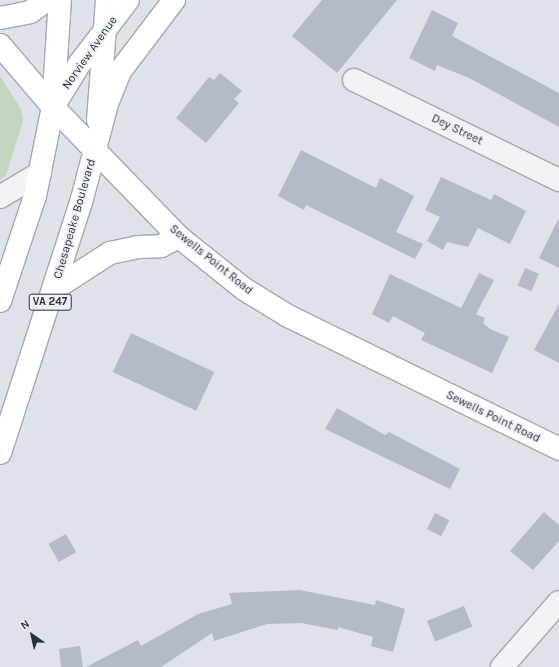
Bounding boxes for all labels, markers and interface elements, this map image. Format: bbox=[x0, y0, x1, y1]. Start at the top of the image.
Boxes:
street label: Norview Avenue bbox=[59, 14, 121, 92]
street label: Dey Street bbox=[429, 111, 485, 149]
street label: Chesapeake Boulevard bbox=[51, 157, 99, 281]
street label: Sewells Point Road bbox=[166, 222, 256, 298]
road number: VA 247 bbox=[28, 293, 72, 311]
street label: Sewells Point Road bbox=[443, 388, 543, 446]
north arrow bbox=[12, 615, 52, 655]
text: N bbox=[18, 617, 32, 632]

